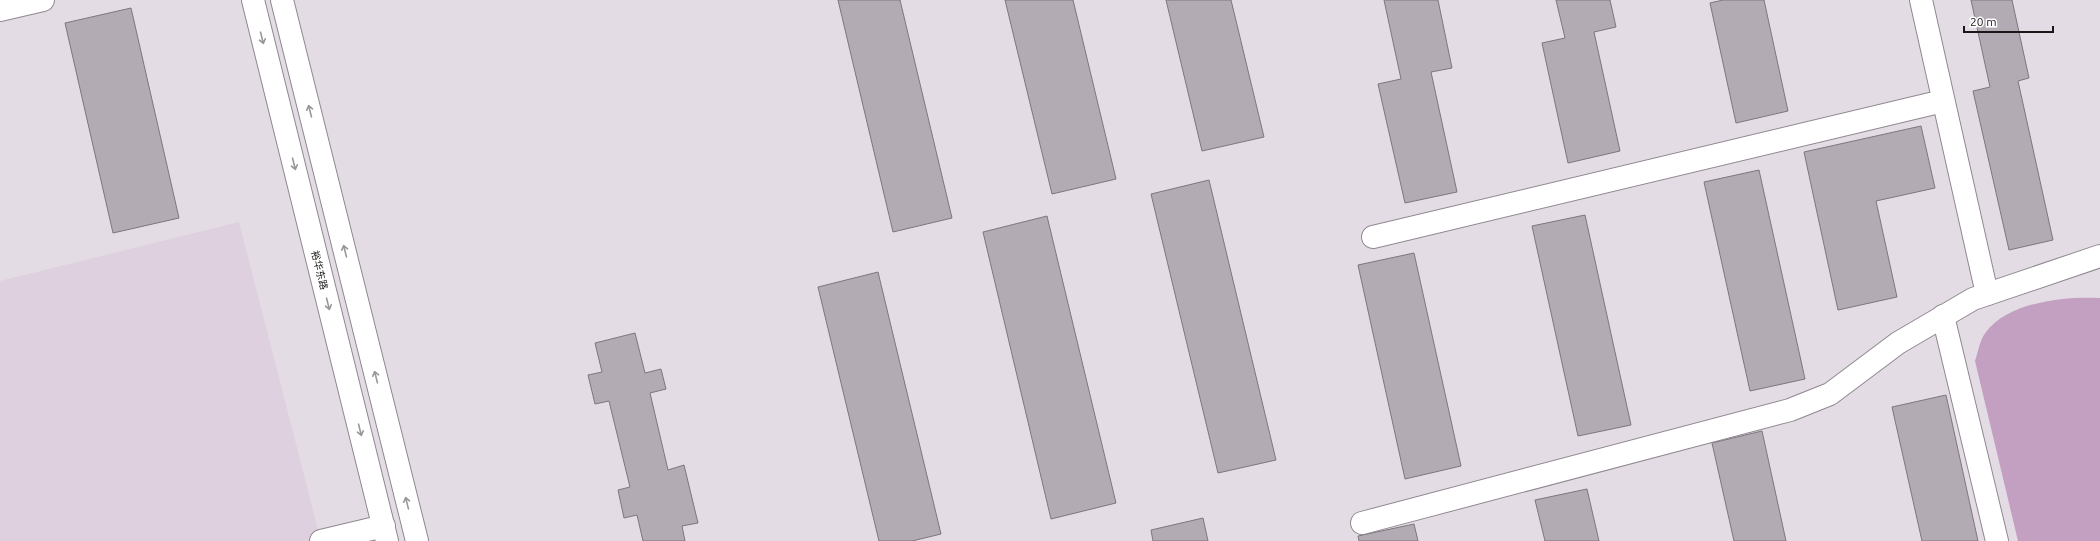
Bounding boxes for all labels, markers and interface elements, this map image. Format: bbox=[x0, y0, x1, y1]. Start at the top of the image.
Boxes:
scale bar bbox=[1964, 8, 2053, 34]
text: 20 m bbox=[1970, 15, 1997, 28]
one-way arrow bbox=[259, 31, 267, 44]
one-way arrow bbox=[306, 105, 313, 118]
one-way arrow bbox=[290, 157, 298, 170]
one-way arrow bbox=[340, 245, 348, 258]
street label: 裕华东路 bbox=[309, 249, 330, 291]
one-way arrow bbox=[325, 297, 333, 310]
one-way arrow bbox=[372, 371, 379, 384]
one-way arrow bbox=[356, 423, 364, 436]
one-way arrow bbox=[403, 497, 411, 510]

